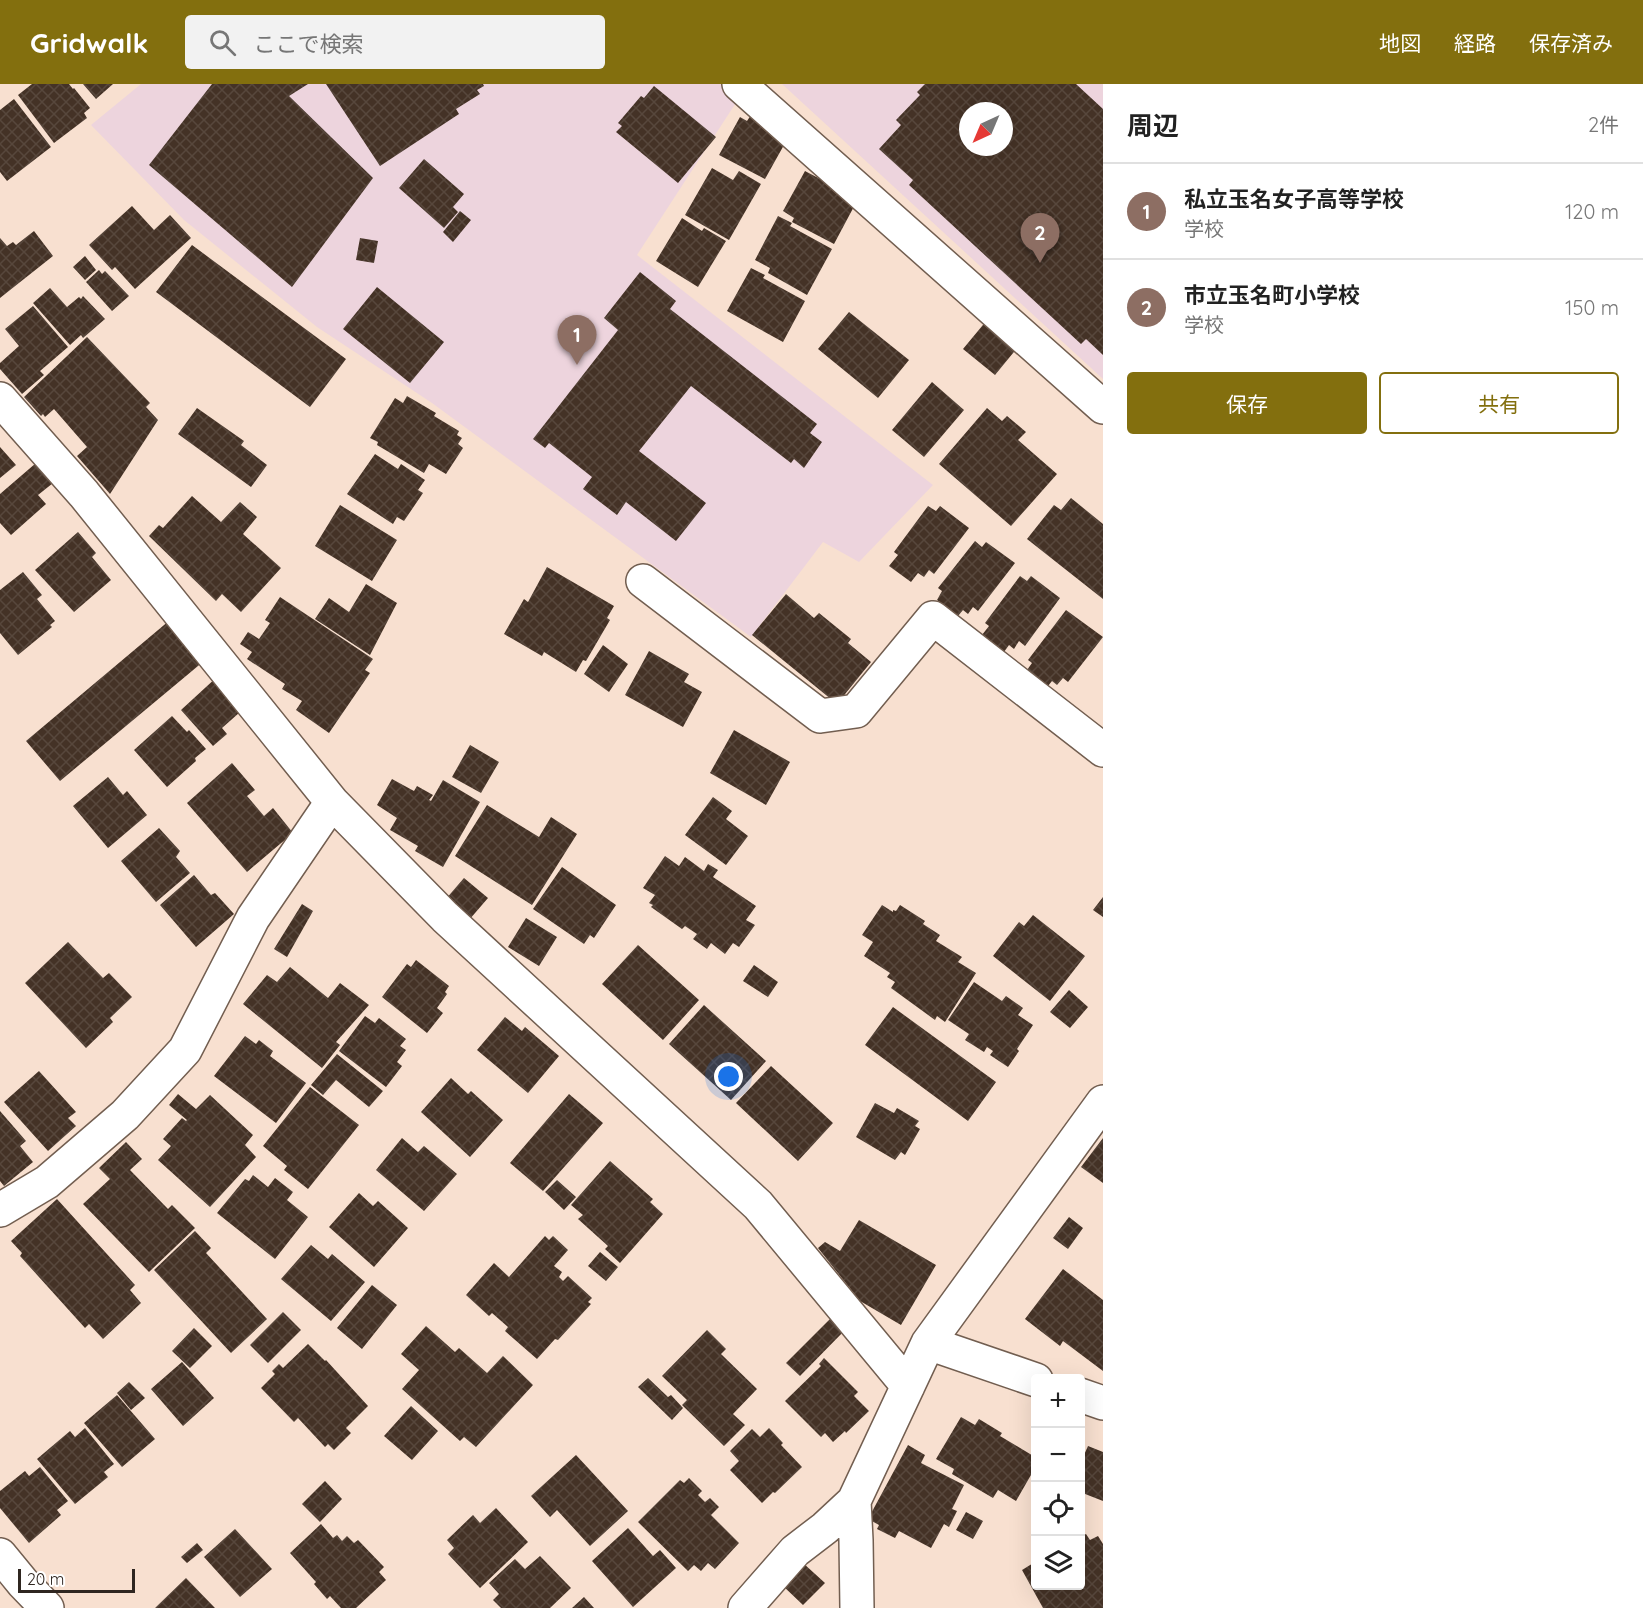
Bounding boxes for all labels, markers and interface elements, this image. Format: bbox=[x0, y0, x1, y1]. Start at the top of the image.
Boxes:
search box bbox=[185, 15, 605, 69]
text: Gridwalk bbox=[30, 25, 149, 60]
icon: search bbox=[206, 26, 239, 59]
text: ここで検索 bbox=[254, 30, 364, 58]
text: 地図 bbox=[1379, 30, 1421, 56]
text: 経路 bbox=[1454, 30, 1496, 56]
text: 保存済み bbox=[1529, 30, 1613, 56]
north arrow bbox=[959, 102, 1013, 156]
text: 周辺 bbox=[1127, 109, 1179, 142]
text: 2件 bbox=[1588, 112, 1619, 137]
text: 私立玉名女子高等学校 bbox=[1184, 185, 1404, 213]
text: 1 bbox=[1143, 199, 1150, 224]
text: 120 m bbox=[1565, 199, 1619, 224]
pin: 2 bbox=[1020, 214, 1060, 263]
text: 学校 bbox=[1184, 216, 1224, 241]
text: 市立玉名町小学校 bbox=[1184, 281, 1360, 309]
text: 2 bbox=[1141, 295, 1152, 320]
text: 150 m bbox=[1565, 295, 1619, 320]
text: 学校 bbox=[1184, 312, 1224, 337]
pin: 1 bbox=[558, 316, 596, 365]
button: 保存 bbox=[1127, 372, 1367, 434]
button: 共有 bbox=[1379, 372, 1619, 434]
your location bbox=[714, 1062, 743, 1091]
map controls bbox=[1031, 1374, 1085, 1590]
button: + bbox=[1031, 1374, 1085, 1428]
button: − bbox=[1031, 1428, 1085, 1482]
button: locate bbox=[1031, 1482, 1085, 1536]
button: layers bbox=[1031, 1536, 1085, 1590]
scale bar bbox=[18, 1566, 135, 1594]
text: 20 m bbox=[27, 1569, 64, 1589]

